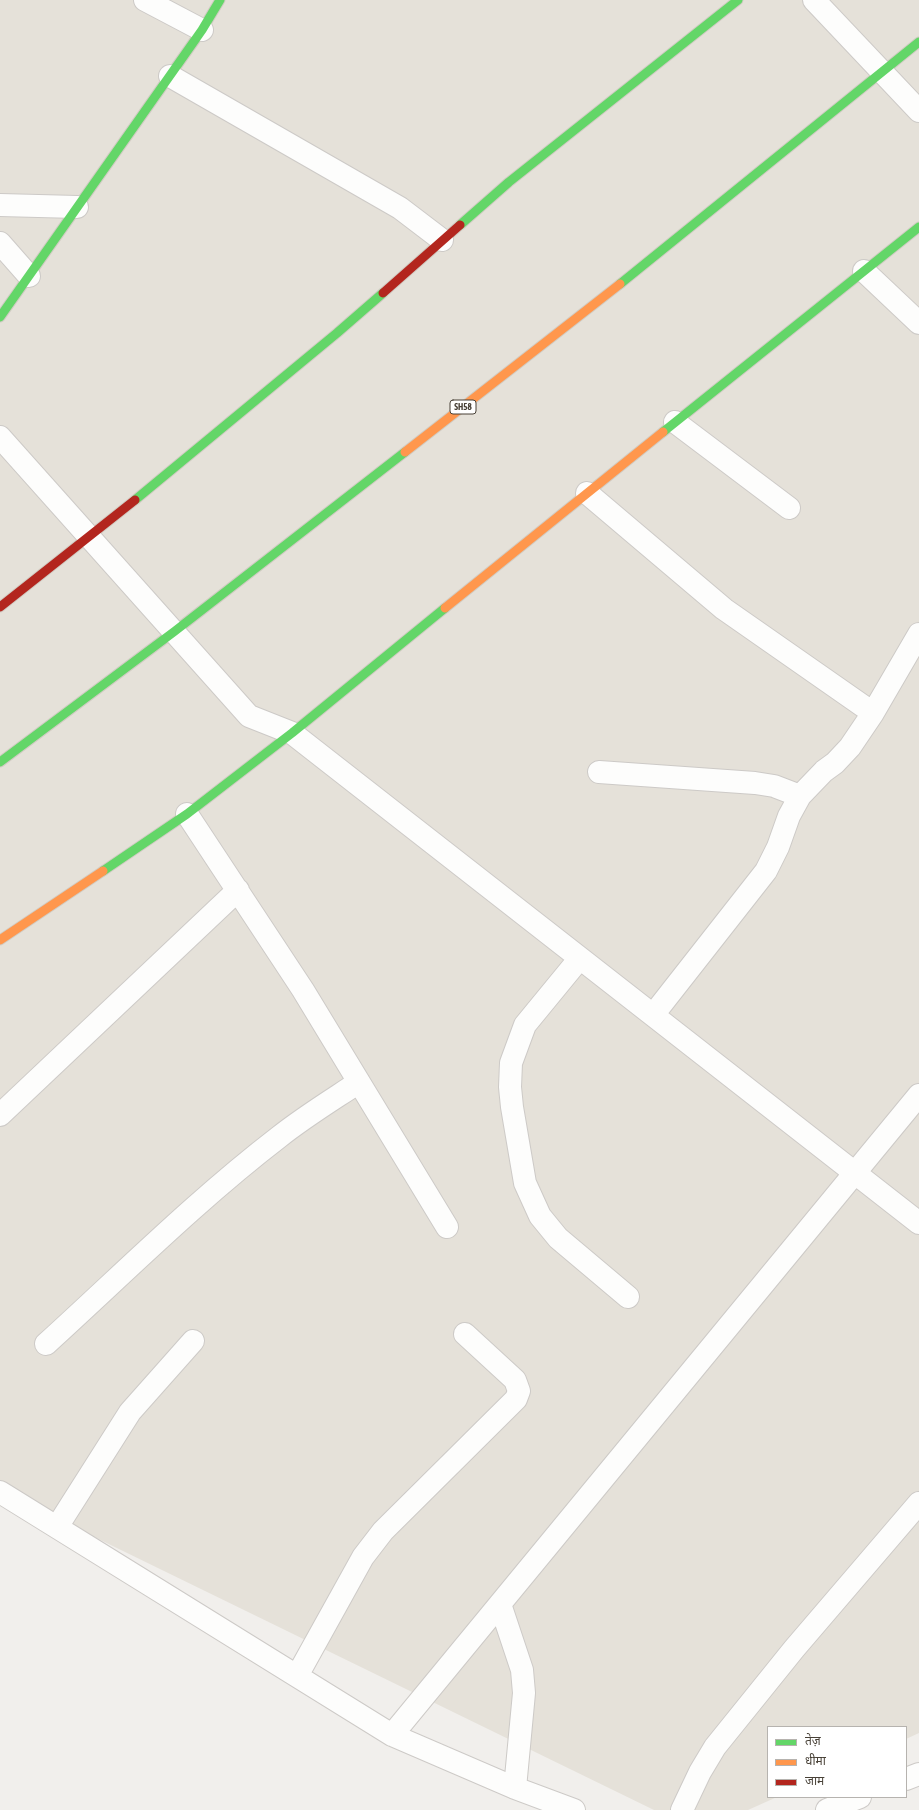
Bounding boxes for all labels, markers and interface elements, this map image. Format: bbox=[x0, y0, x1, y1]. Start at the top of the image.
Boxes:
road number: SH58 bbox=[450, 400, 476, 414]
legend bbox=[767, 1726, 907, 1798]
text: तेज़ bbox=[805, 1734, 821, 1748]
text: धीमा bbox=[805, 1754, 826, 1768]
text: जाम bbox=[805, 1774, 824, 1788]

